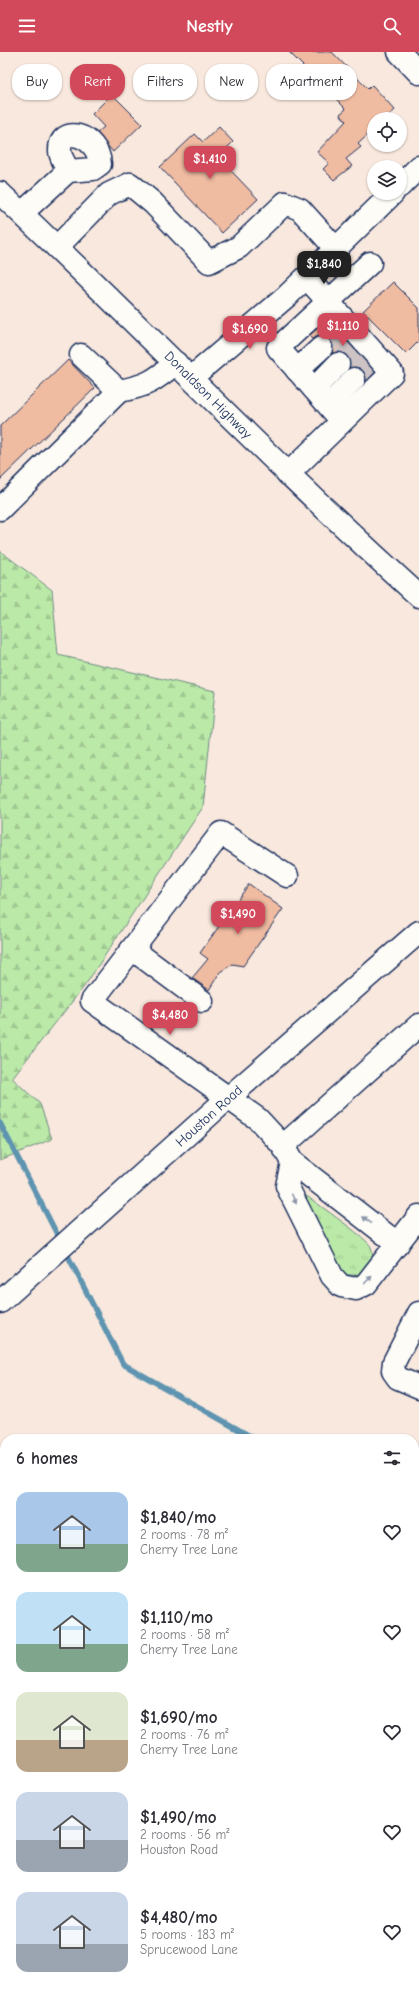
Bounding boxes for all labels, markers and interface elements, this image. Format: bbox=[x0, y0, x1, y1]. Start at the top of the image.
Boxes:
icon: menu bbox=[16, 15, 38, 37]
icon: search bbox=[381, 15, 403, 37]
text: Nestly bbox=[186, 16, 233, 37]
chip: Buy bbox=[12, 64, 62, 100]
chip: Rent bbox=[70, 64, 125, 100]
chip: Filters bbox=[133, 64, 197, 100]
chip: New bbox=[205, 64, 258, 100]
chip: Apartment bbox=[266, 64, 357, 100]
map controls bbox=[367, 112, 407, 200]
button: locate bbox=[367, 112, 407, 152]
pin: $1,410 bbox=[177, 146, 243, 180]
text: $1,410 bbox=[193, 151, 227, 166]
button: layers bbox=[367, 160, 407, 200]
pin: $1,840 bbox=[291, 251, 357, 285]
text: $1,840 bbox=[306, 256, 342, 271]
pin: $1,110 bbox=[310, 313, 376, 347]
pin: $1,690 bbox=[217, 316, 283, 350]
text: $1,110 bbox=[326, 318, 360, 333]
text: $1,690 bbox=[232, 321, 268, 336]
street label: Donaldson Highway bbox=[161, 348, 256, 443]
pin: $1,490 bbox=[205, 901, 271, 935]
text: $1,490 bbox=[220, 906, 256, 921]
pin: $4,480 bbox=[137, 1002, 203, 1036]
text: $4,480 bbox=[152, 1007, 188, 1022]
street label: Houston Road bbox=[172, 1082, 246, 1150]
one-way arrow bbox=[291, 1194, 297, 1205]
one-way arrow bbox=[362, 1216, 373, 1224]
one-way arrow bbox=[363, 1275, 373, 1285]
icon: filters bbox=[381, 1447, 403, 1469]
text: 6 homes bbox=[16, 1449, 78, 1468]
icon: home bbox=[48, 1508, 96, 1556]
text: $1,840/mo bbox=[140, 1508, 216, 1527]
icon: heart bbox=[381, 1521, 403, 1543]
text: 2 rooms · 78 m² bbox=[140, 1527, 228, 1542]
text: Cherry Tree Lane bbox=[140, 1542, 238, 1557]
icon: home bbox=[48, 1608, 96, 1656]
text: $1,110/mo bbox=[140, 1608, 213, 1627]
icon: heart bbox=[381, 1621, 403, 1643]
text: 2 rooms · 58 m² bbox=[140, 1627, 229, 1642]
text: Cherry Tree Lane bbox=[140, 1642, 238, 1657]
icon: home bbox=[48, 1708, 96, 1756]
text: $1,690/mo bbox=[140, 1708, 217, 1727]
icon: heart bbox=[381, 1721, 403, 1743]
text: 2 rooms · 76 m² bbox=[140, 1727, 228, 1742]
text: Cherry Tree Lane bbox=[140, 1742, 238, 1757]
icon: home bbox=[48, 1808, 96, 1856]
text: $1,490/mo bbox=[140, 1808, 217, 1827]
icon: heart bbox=[381, 1821, 403, 1843]
text: 2 rooms · 56 m² bbox=[140, 1827, 229, 1842]
text: Houston Road bbox=[140, 1842, 218, 1857]
icon: home bbox=[48, 1908, 96, 1956]
text: $4,480/mo bbox=[140, 1908, 218, 1927]
icon: heart bbox=[381, 1921, 403, 1943]
text: 5 rooms · 183 m² bbox=[140, 1927, 234, 1942]
text: Sprucewood Lane bbox=[140, 1942, 238, 1957]

